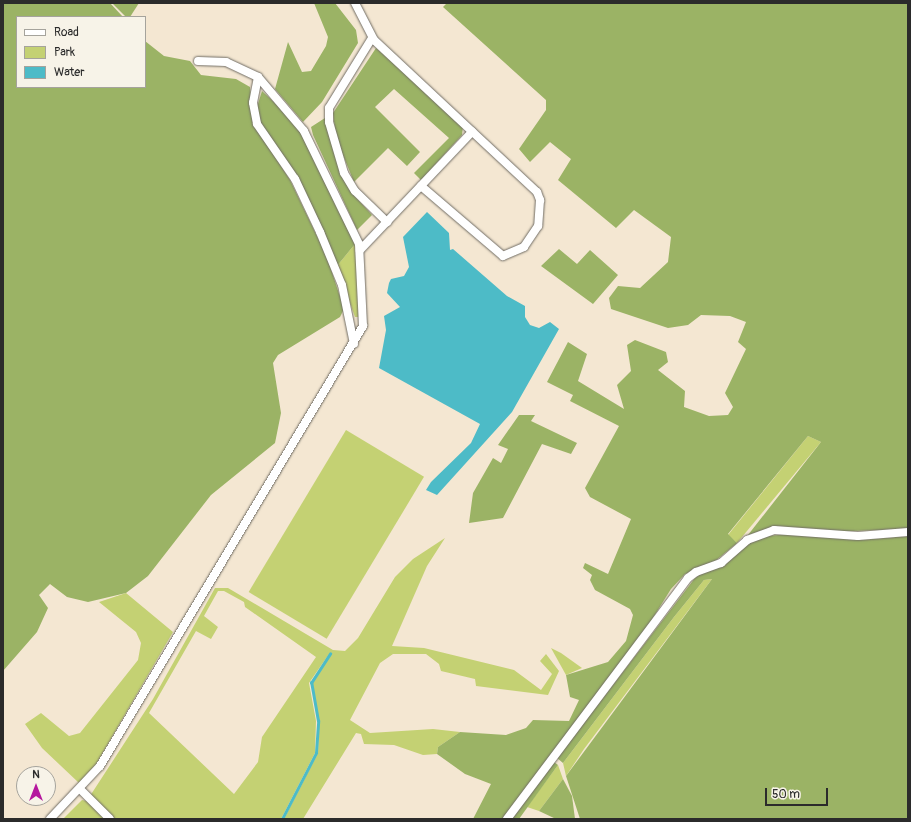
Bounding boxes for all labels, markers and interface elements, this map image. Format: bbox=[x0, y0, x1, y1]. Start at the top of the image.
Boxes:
legend bbox=[16, 16, 146, 88]
text: Road bbox=[54, 25, 79, 40]
text: Park bbox=[54, 45, 75, 60]
text: Water bbox=[54, 65, 85, 80]
north arrow bbox=[16, 766, 56, 806]
text: N bbox=[32, 768, 40, 781]
scale bar bbox=[767, 780, 830, 806]
text: 50 m bbox=[772, 787, 800, 802]

